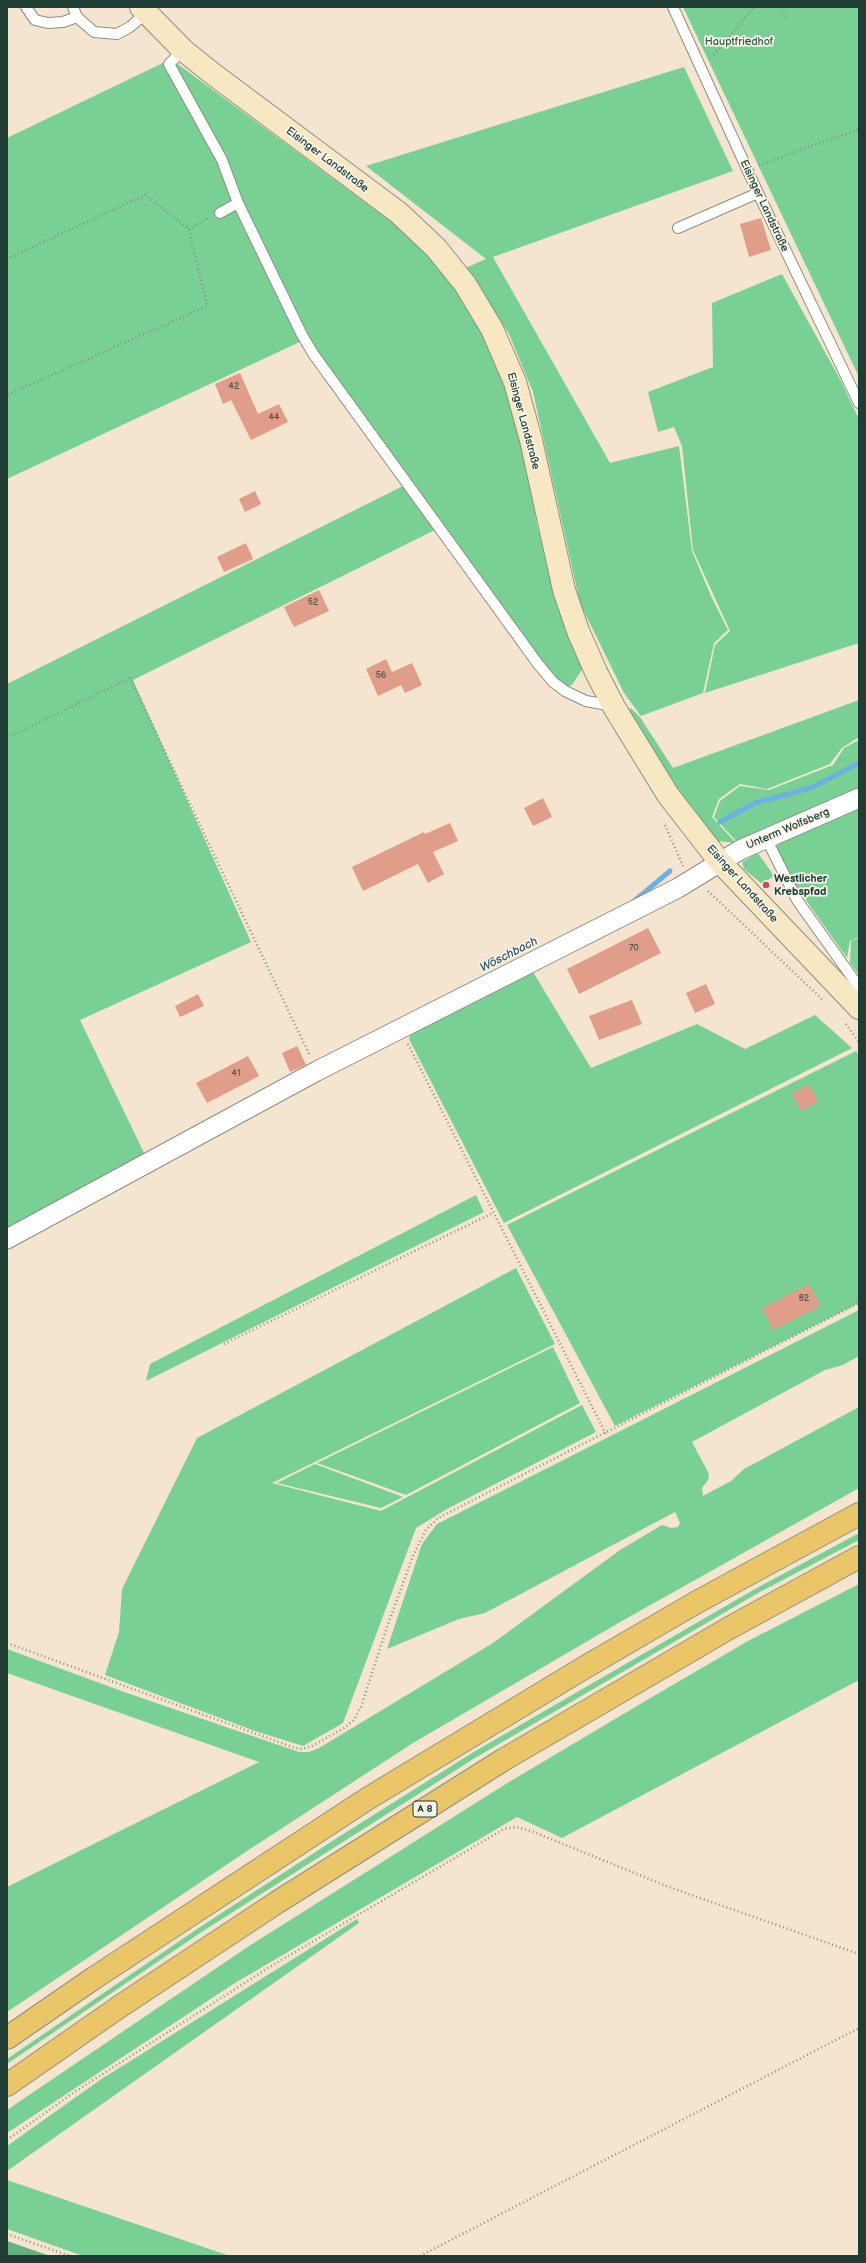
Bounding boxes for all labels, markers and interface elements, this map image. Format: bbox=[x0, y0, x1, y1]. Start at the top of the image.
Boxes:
park label: Hauptfriedhof bbox=[705, 35, 773, 49]
street label: Eisinger Landstraße bbox=[283, 125, 371, 195]
street label: Eisinger Landstraße bbox=[737, 158, 791, 254]
street label: Eisinger Landstraße bbox=[504, 371, 542, 471]
house number: 42 bbox=[229, 382, 239, 392]
house number: 44 bbox=[269, 413, 279, 423]
house number: 52 bbox=[308, 598, 318, 608]
house number: 56 bbox=[376, 671, 386, 681]
street label: Unterm Wolfsberg bbox=[744, 805, 832, 853]
street label: Eisinger Landstraße bbox=[704, 842, 780, 926]
place label: Westlicher Krebspfad bbox=[774, 872, 827, 898]
marker: Westlicher Krebspfad bbox=[761, 880, 771, 890]
water label: Wöschbach bbox=[478, 934, 540, 976]
house number: 70 bbox=[629, 944, 639, 954]
house number: 41 bbox=[232, 1069, 240, 1079]
house number: 82 bbox=[799, 1294, 809, 1304]
road number: A 8 bbox=[413, 1801, 437, 1817]

